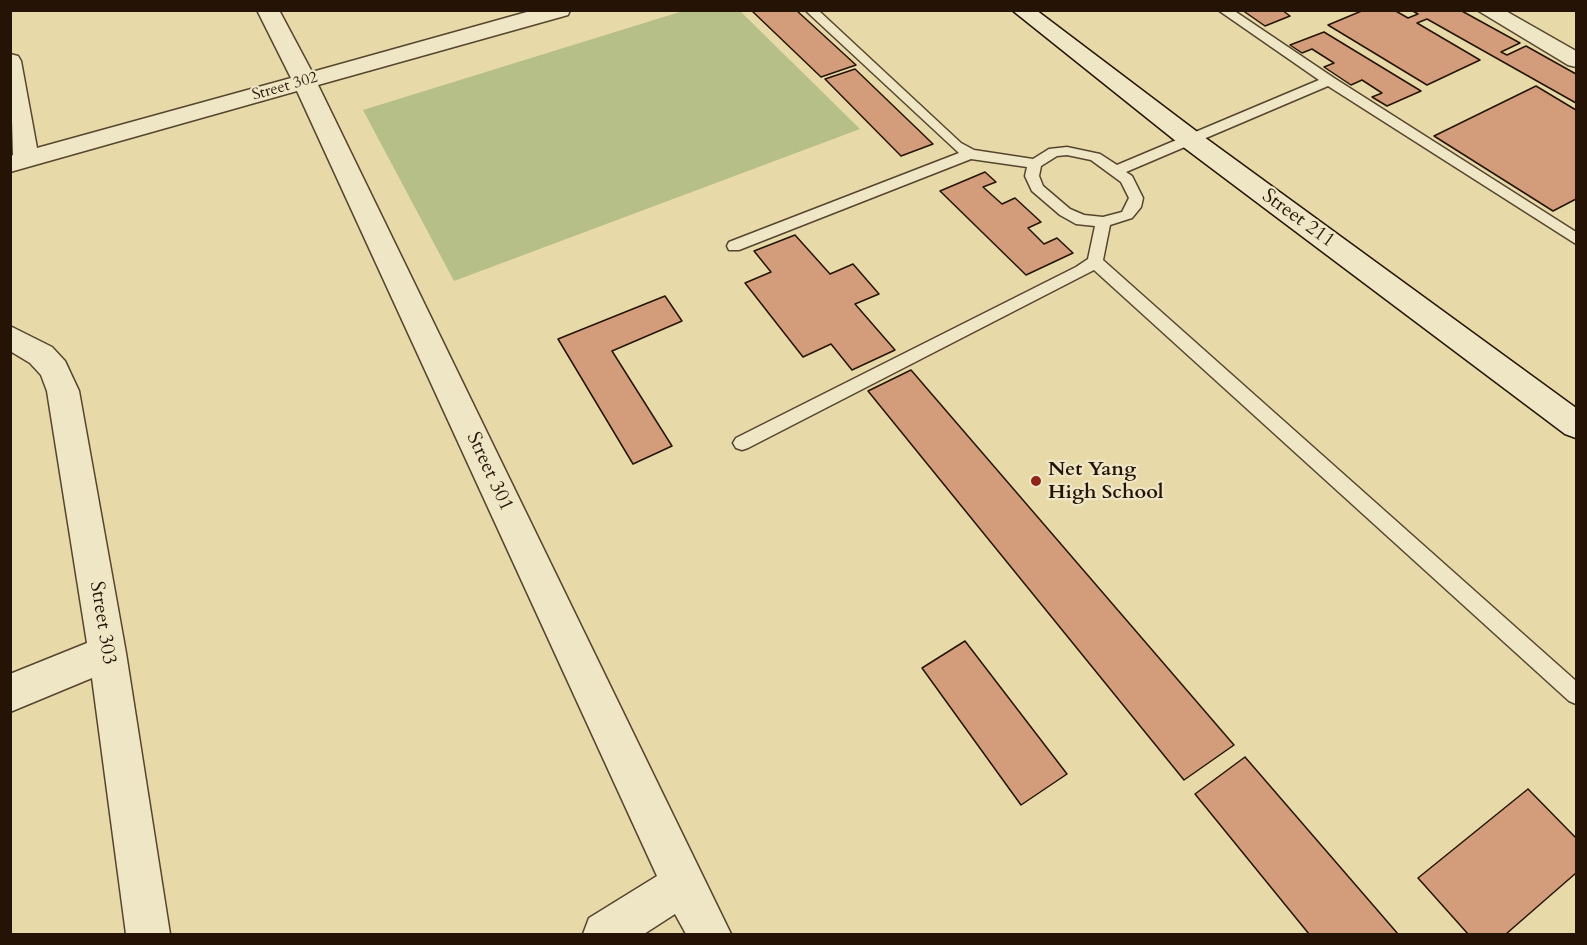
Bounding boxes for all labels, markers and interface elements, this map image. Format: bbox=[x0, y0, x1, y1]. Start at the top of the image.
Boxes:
street label: Street 302 bbox=[250, 68, 320, 106]
street label: Street 211 bbox=[1257, 185, 1339, 253]
street label: Street 301 bbox=[460, 429, 518, 515]
place label: Net Yang High School bbox=[1048, 458, 1164, 505]
marker: Net Yang High School bbox=[1029, 474, 1043, 488]
street label: Street 303 bbox=[84, 580, 120, 666]

